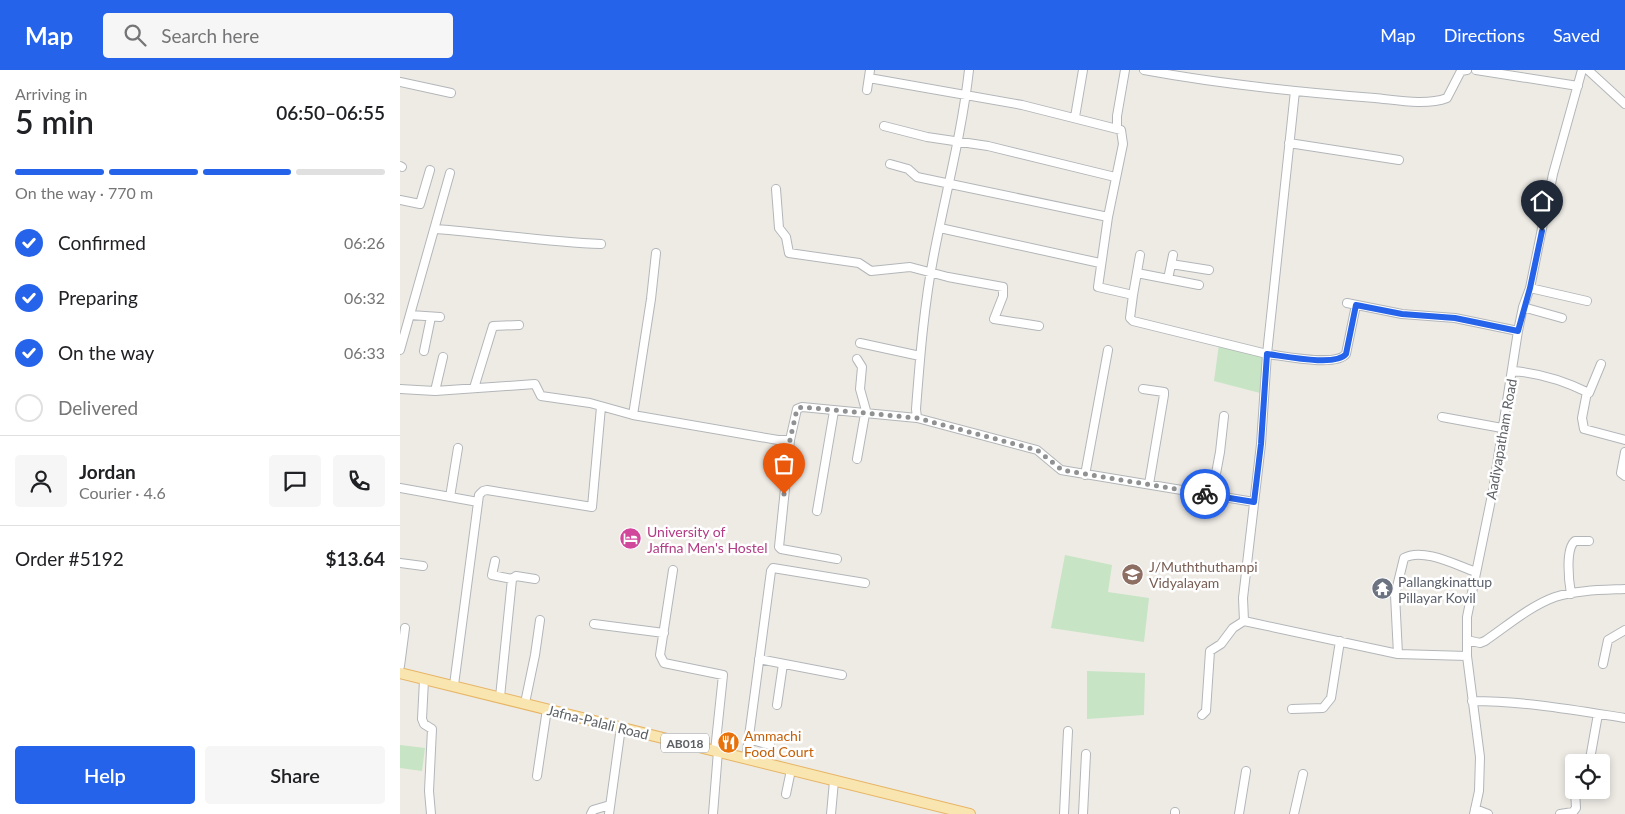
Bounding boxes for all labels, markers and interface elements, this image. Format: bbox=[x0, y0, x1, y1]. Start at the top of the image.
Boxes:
search box bbox=[103, 13, 453, 58]
text: Map bbox=[25, 21, 73, 50]
icon: search bbox=[121, 21, 149, 49]
text: Search here bbox=[161, 24, 259, 47]
text: Map bbox=[1380, 24, 1416, 46]
text: Directions bbox=[1444, 24, 1525, 46]
text: Saved bbox=[1553, 24, 1600, 46]
text: Arriving in bbox=[15, 84, 88, 103]
text: 06:50–06:55 bbox=[276, 101, 385, 124]
text: 5 min bbox=[15, 102, 94, 141]
pin bbox=[1521, 180, 1563, 231]
text: On the way · 770 m bbox=[15, 183, 153, 202]
icon: home bbox=[1528, 187, 1556, 215]
icon: check bbox=[15, 229, 43, 257]
text: Confirmed bbox=[58, 231, 146, 254]
text: 06:26 bbox=[344, 233, 385, 252]
icon: check bbox=[15, 284, 43, 312]
text: Preparing bbox=[58, 286, 138, 309]
text: 06:32 bbox=[344, 288, 385, 307]
icon: check bbox=[15, 339, 43, 367]
text: On the way bbox=[58, 341, 154, 364]
text: 06:33 bbox=[344, 343, 385, 362]
street label: Aadiyapatham Road bbox=[1482, 377, 1520, 501]
text: Delivered bbox=[58, 396, 138, 419]
pin bbox=[763, 443, 805, 494]
icon: bag bbox=[770, 450, 798, 478]
button: person bbox=[15, 455, 67, 507]
button: chat bbox=[269, 455, 321, 507]
button: phone bbox=[333, 455, 385, 507]
text: Jordan bbox=[79, 460, 136, 483]
courier bbox=[1180, 469, 1230, 519]
icon: bike bbox=[1191, 480, 1219, 508]
text: Courier · 4.6 bbox=[79, 483, 166, 502]
place label: University of Jaffna Men's Hostel bbox=[647, 523, 768, 556]
hotel icon: University of Jaffna Men's Hostel bbox=[619, 527, 643, 551]
text: Order #5192 bbox=[15, 547, 124, 570]
text: $13.64 bbox=[325, 547, 385, 570]
place label: J/Muththuthampi Vidyalayam bbox=[1149, 558, 1258, 591]
school or university icon: J/Muththuthampi Vidyalayam bbox=[1121, 562, 1145, 586]
place label: Pallangkinattup Pillayar Kovil bbox=[1398, 573, 1492, 606]
temple icon: Pallangkinattup Pillayar Kovil bbox=[1370, 577, 1394, 601]
street label: Jafna-Palali Road bbox=[545, 701, 651, 743]
place label: Ammachi Food Court bbox=[744, 727, 814, 760]
restaurant icon: Ammachi Food Court bbox=[716, 731, 740, 755]
road number: AB018 bbox=[661, 734, 709, 752]
button: Help bbox=[15, 746, 195, 804]
button: Share bbox=[205, 746, 385, 804]
map controls bbox=[1565, 754, 1610, 799]
button: locate bbox=[1565, 754, 1610, 799]

